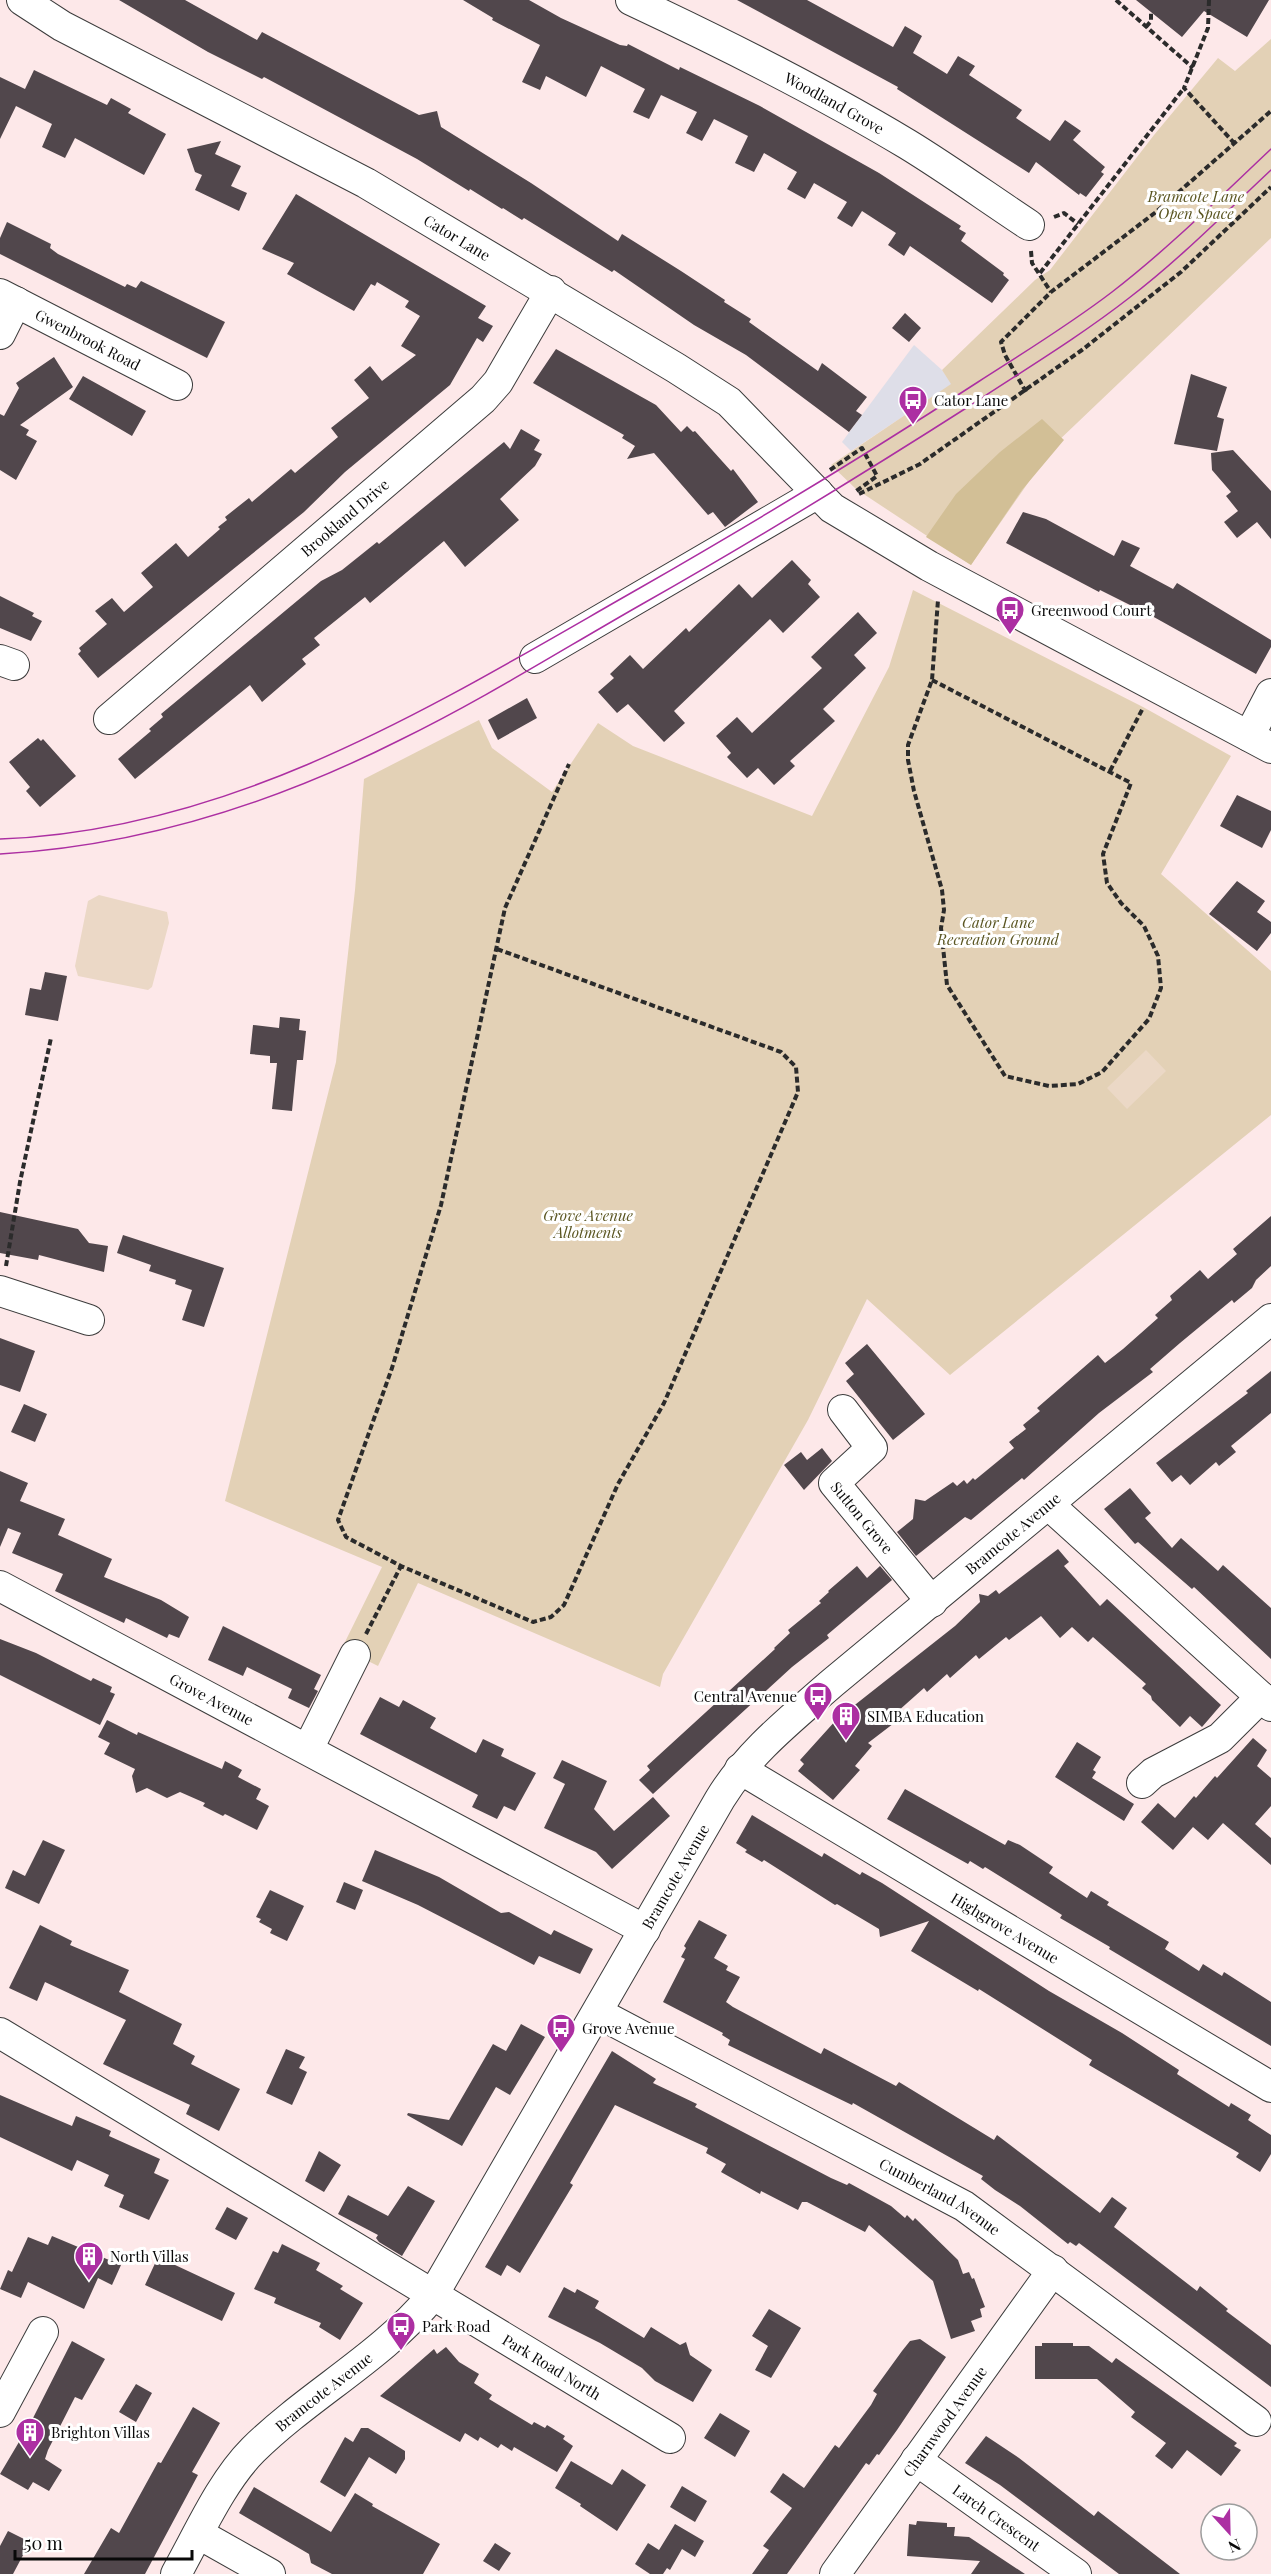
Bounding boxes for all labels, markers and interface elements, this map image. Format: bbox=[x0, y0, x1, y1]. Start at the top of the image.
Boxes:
street label: Woodland Grove bbox=[780, 67, 888, 138]
park label: Bramcote Lane Open Space bbox=[1147, 186, 1245, 223]
street label: Cator Lane bbox=[420, 210, 494, 265]
street label: Gwenbrook Road bbox=[32, 304, 144, 375]
bus stop icon: Cator Lane bbox=[897, 384, 929, 426]
place label: Cator Lane bbox=[934, 390, 1008, 410]
street label: Brookland Drive bbox=[296, 474, 393, 561]
bus stop icon: Greenwood Court bbox=[994, 594, 1026, 636]
place label: Greenwood Court bbox=[1031, 600, 1152, 620]
park label: Cator Lane Recreation Ground bbox=[936, 912, 1060, 949]
park label: Grove Avenue Allotments bbox=[543, 1205, 633, 1242]
street label: Sutton Grove bbox=[827, 1477, 898, 1558]
street label: Bramcote Avenue bbox=[961, 1488, 1064, 1579]
street label: Grove Avenue bbox=[166, 1668, 257, 1730]
bus stop icon: Central Avenue bbox=[802, 1680, 834, 1722]
place label: Central Avenue bbox=[694, 1686, 797, 1706]
building icon: SIMBA Education bbox=[830, 1700, 862, 1742]
place label: SIMBA Education bbox=[867, 1706, 984, 1726]
street label: Bramcote Avenue bbox=[637, 1820, 713, 1933]
street label: Highgrove Avenue bbox=[947, 1888, 1063, 1968]
bus stop icon: Grove Avenue bbox=[545, 2012, 577, 2054]
place label: Grove Avenue bbox=[582, 2018, 675, 2038]
street label: Cumberland Avenue bbox=[876, 2153, 1004, 2239]
building icon: North Villas bbox=[73, 2240, 105, 2282]
place label: North Villas bbox=[110, 2246, 189, 2266]
bus stop icon: Park Road bbox=[385, 2310, 417, 2352]
place label: Park Road bbox=[422, 2316, 491, 2336]
street label: Park Road North bbox=[499, 2329, 605, 2404]
street label: Bramcote Avenue bbox=[271, 2348, 376, 2436]
street label: Charnwood Avenue bbox=[898, 2362, 991, 2480]
building icon: Brighton Villas bbox=[14, 2416, 46, 2458]
place label: Brighton Villas bbox=[51, 2422, 150, 2442]
street label: Larch Crescent bbox=[949, 2479, 1045, 2556]
north arrow bbox=[1199, 2502, 1259, 2562]
scale bar bbox=[15, 2523, 192, 2561]
text: 50 m bbox=[24, 2531, 63, 2555]
text: N bbox=[1225, 2534, 1244, 2558]

